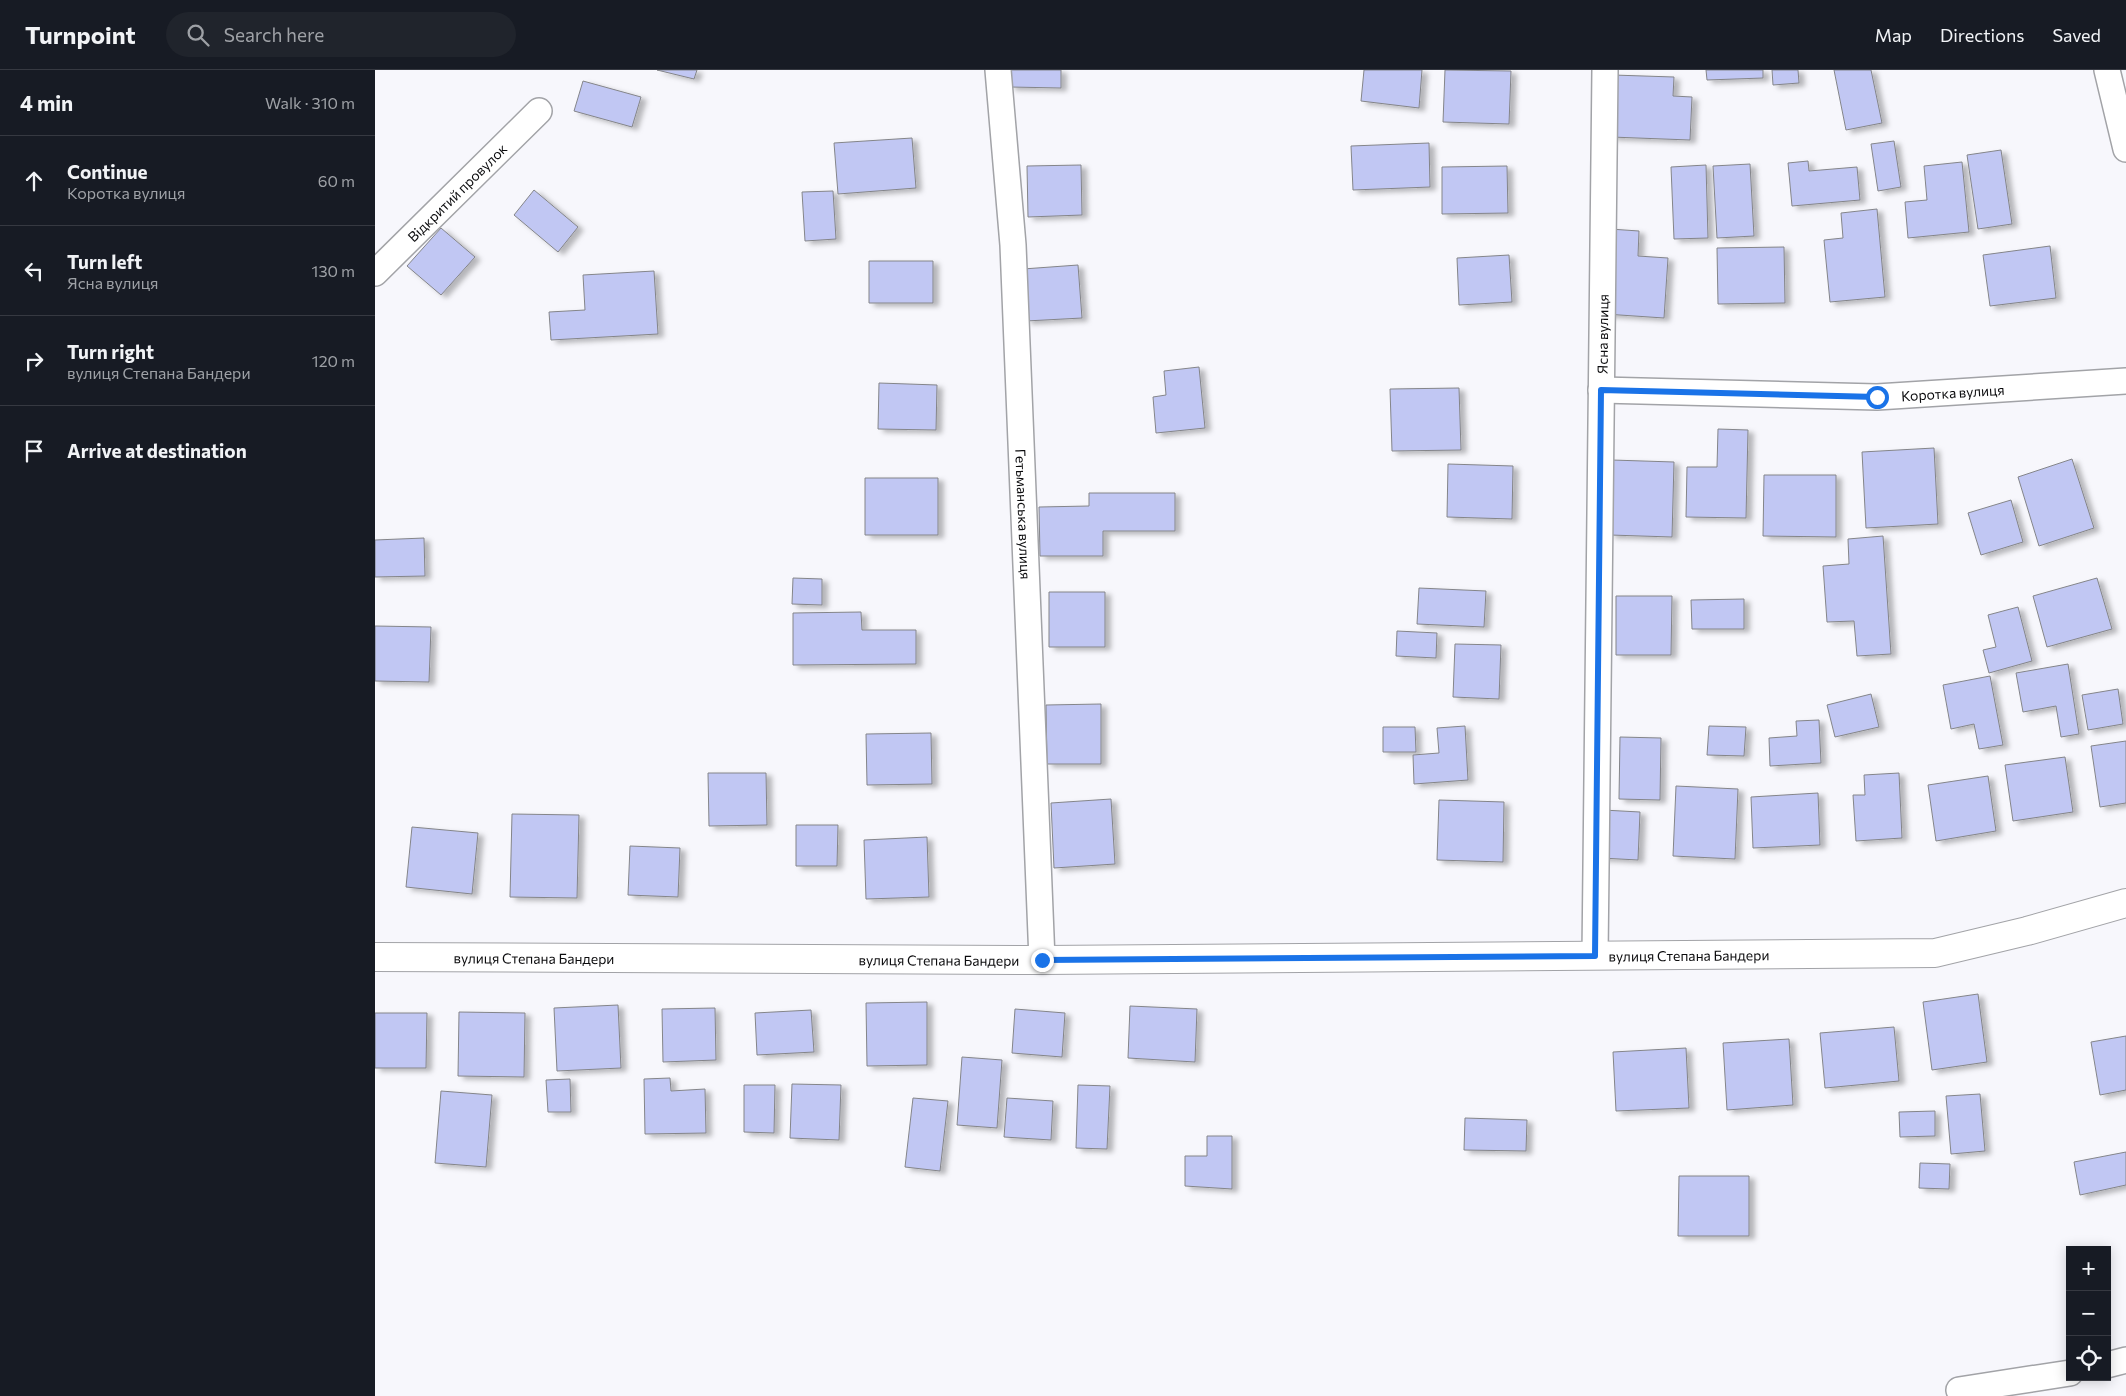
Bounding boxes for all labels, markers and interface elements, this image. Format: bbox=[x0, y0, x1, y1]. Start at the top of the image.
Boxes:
search box bbox=[166, 12, 516, 57]
text: Turnpoint bbox=[25, 20, 136, 49]
icon: search bbox=[184, 21, 212, 49]
text: Search here bbox=[224, 23, 324, 46]
text: Map bbox=[1875, 24, 1912, 46]
text: Directions bbox=[1940, 24, 2024, 46]
text: Saved bbox=[2052, 24, 2101, 46]
text: 4 min bbox=[20, 90, 73, 115]
text: Walk · 310 m bbox=[265, 93, 355, 112]
street label: Відкритий провулок bbox=[404, 139, 510, 245]
text: Continue bbox=[67, 160, 147, 183]
icon: ahead bbox=[20, 167, 48, 195]
text: 60 m bbox=[318, 171, 355, 190]
text: Коротка вулиця bbox=[67, 183, 185, 202]
text: Turn left bbox=[67, 250, 142, 273]
icon: left bbox=[20, 257, 48, 285]
text: 130 m bbox=[312, 261, 355, 280]
text: Ясна вулиця bbox=[67, 273, 158, 292]
street label: Ясна вулиця bbox=[1593, 294, 1611, 374]
text: Turn right bbox=[67, 340, 154, 363]
icon: right bbox=[20, 347, 48, 375]
text: 120 m bbox=[312, 351, 355, 370]
text: вулиця Степана Бандери bbox=[67, 363, 251, 382]
street label: Коротка вулиця bbox=[1901, 380, 2005, 404]
route start bbox=[1866, 386, 1889, 409]
icon: arrive bbox=[20, 437, 48, 465]
text: Arrive at destination bbox=[67, 439, 247, 462]
street label: Гетьманська вулиця bbox=[1013, 449, 1035, 580]
street label: вулиця Степана Бандери bbox=[1609, 946, 1769, 964]
street label: вулиця Степана Бандери bbox=[454, 949, 614, 967]
route end bbox=[1031, 949, 1054, 972]
street label: вулиця Степана Бандери bbox=[859, 951, 1019, 968]
map controls bbox=[2066, 1246, 2111, 1381]
button: + bbox=[2066, 1246, 2111, 1291]
button: − bbox=[2066, 1291, 2111, 1336]
button: locate bbox=[2066, 1336, 2111, 1381]

